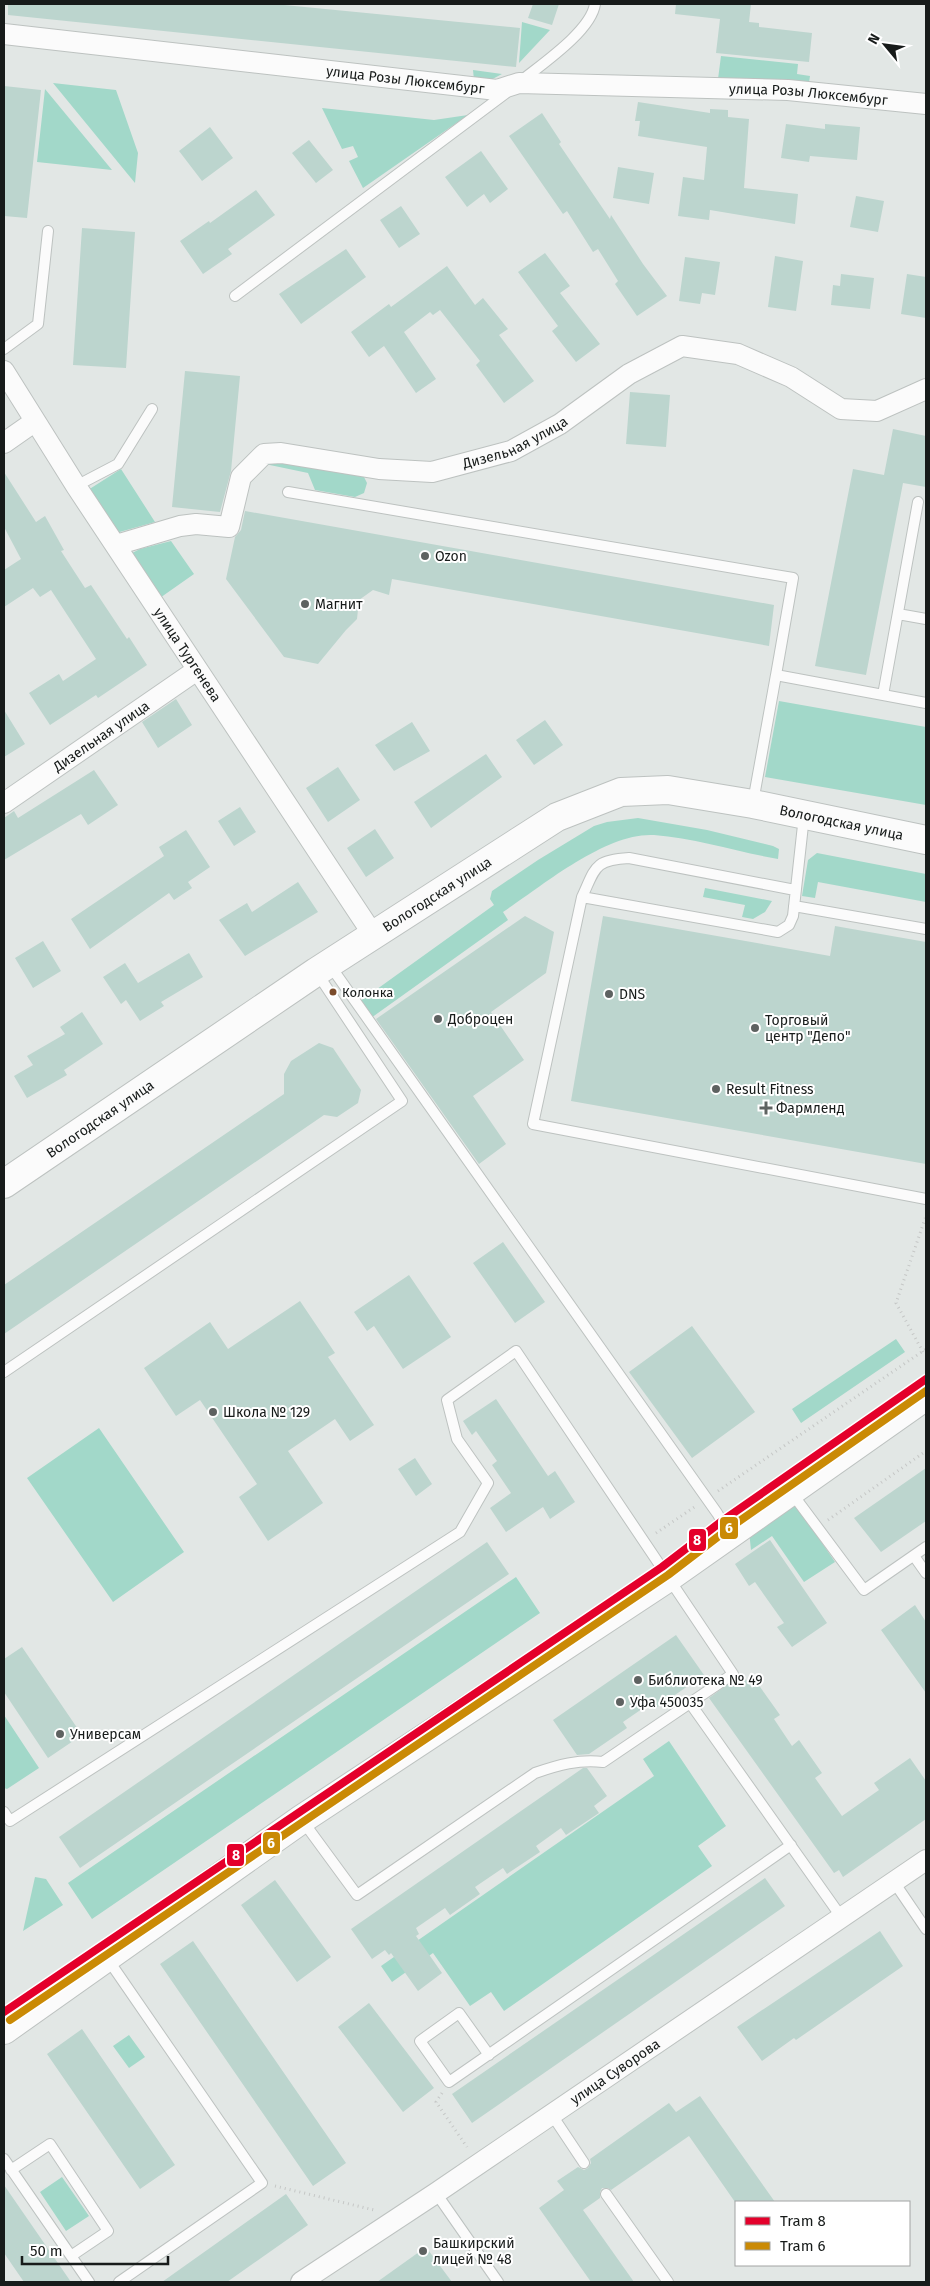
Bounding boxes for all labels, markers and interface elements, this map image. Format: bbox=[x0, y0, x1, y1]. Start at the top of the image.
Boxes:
north arrow bbox=[860, 20, 910, 70]
text: N bbox=[864, 31, 884, 47]
street label: улица Розы Люксембург bbox=[325, 62, 486, 97]
street label: улица Розы Люксембург bbox=[729, 80, 889, 109]
street label: Дизельная улица bbox=[460, 413, 571, 472]
place label: Ozon bbox=[435, 548, 467, 565]
marker: Ozon bbox=[419, 550, 431, 562]
place label: Магнит bbox=[315, 596, 363, 613]
marker: Магнит bbox=[299, 598, 311, 610]
street label: улица Тургенева bbox=[150, 604, 225, 705]
street label: Дизельная улица bbox=[49, 697, 153, 776]
street label: Вологодская улица bbox=[778, 801, 905, 844]
street label: Вологодская улица bbox=[379, 853, 495, 936]
place label: Колонка bbox=[342, 985, 393, 1000]
place label: DNS bbox=[619, 986, 646, 1003]
marker: Колонка bbox=[328, 987, 338, 997]
marker: DNS bbox=[603, 988, 615, 1000]
place label: Доброцен bbox=[447, 1011, 513, 1028]
place label: Торговый центр "Депо" bbox=[765, 1012, 850, 1045]
marker: Доброцен bbox=[432, 1013, 444, 1025]
marker: Торговый центр "Депо" bbox=[749, 1022, 761, 1034]
street label: Вологодская улица bbox=[43, 1076, 157, 1161]
place label: Result Fitness bbox=[726, 1081, 814, 1098]
marker: Result Fitness bbox=[710, 1083, 722, 1095]
place label: Фармленд bbox=[776, 1100, 845, 1117]
marker: Фармленд bbox=[760, 1102, 772, 1114]
place label: Школа № 129 bbox=[223, 1404, 310, 1421]
marker: Школа № 129 bbox=[207, 1406, 219, 1418]
line badge: 6 bbox=[719, 1516, 739, 1540]
text: 6 bbox=[725, 1520, 733, 1537]
line badge: 8 bbox=[688, 1528, 707, 1552]
text: 8 bbox=[693, 1532, 701, 1549]
place label: Библиотека № 49 bbox=[648, 1672, 763, 1689]
marker: Библиотека № 49 bbox=[632, 1674, 644, 1686]
place label: Уфа 450035 bbox=[630, 1694, 703, 1711]
marker: Уфа 450035 bbox=[614, 1696, 626, 1708]
place label: Универсам bbox=[70, 1726, 141, 1743]
marker: Универсам bbox=[54, 1728, 66, 1740]
line badge: 6 bbox=[262, 1831, 281, 1855]
text: 6 bbox=[267, 1835, 275, 1852]
line badge: 8 bbox=[226, 1843, 245, 1867]
text: 8 bbox=[232, 1847, 240, 1864]
street label: улица Суворова bbox=[567, 2035, 663, 2108]
legend bbox=[735, 2201, 910, 2266]
text: Tram 8 bbox=[780, 2212, 826, 2230]
scale bar bbox=[22, 2234, 169, 2266]
place label: Башкирский лицей № 48 bbox=[433, 2235, 515, 2268]
text: Tram 6 bbox=[780, 2237, 826, 2255]
text: 50 m bbox=[30, 2242, 63, 2260]
marker: Башкирский лицей № 48 bbox=[417, 2245, 429, 2257]

